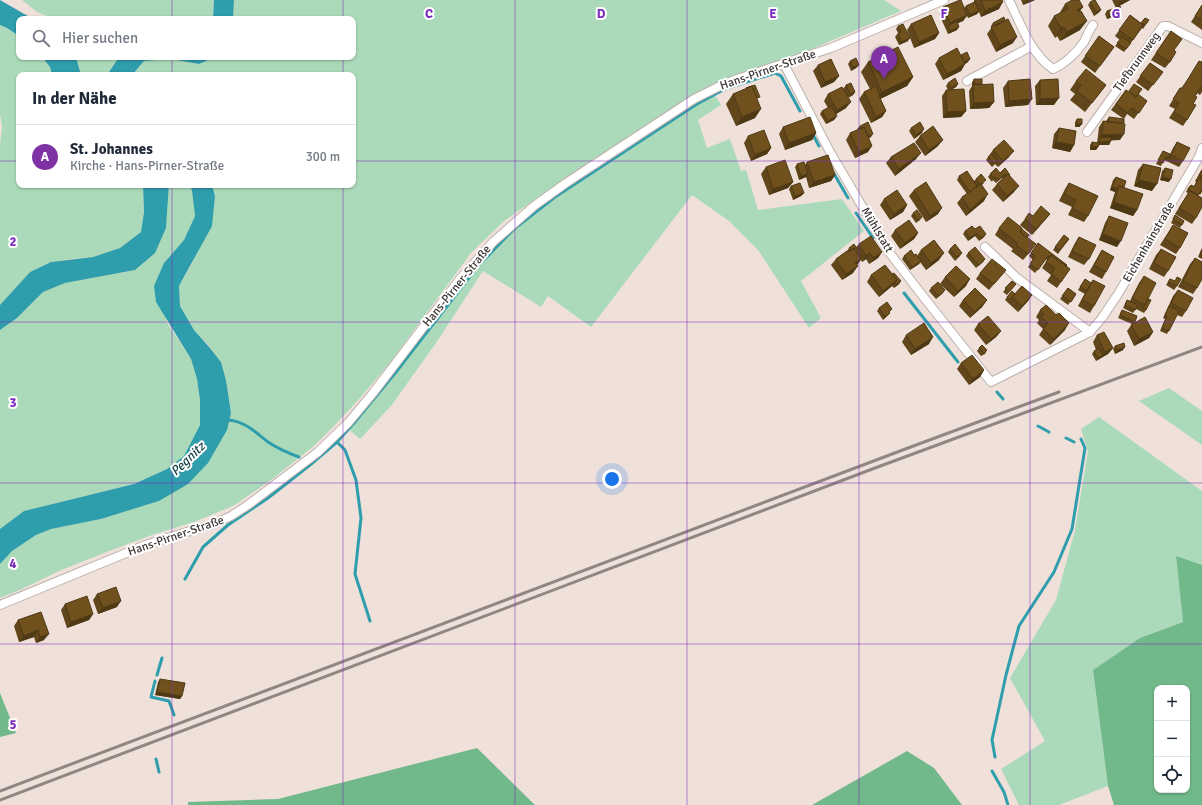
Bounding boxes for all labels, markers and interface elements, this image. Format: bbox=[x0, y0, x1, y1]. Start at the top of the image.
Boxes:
text: C bbox=[425, 6, 433, 22]
text: D bbox=[597, 6, 606, 22]
text: E bbox=[769, 6, 777, 22]
text: F bbox=[941, 6, 948, 22]
text: G bbox=[1112, 6, 1120, 22]
search box bbox=[16, 16, 356, 60]
icon: search bbox=[30, 27, 52, 49]
text: Hier suchen bbox=[62, 29, 138, 47]
street label: Tiefbrunnweg bbox=[1110, 29, 1164, 95]
pin: A bbox=[871, 46, 897, 79]
street label: Hans-Pirner-Straße bbox=[718, 47, 818, 93]
text: In der Nähe bbox=[32, 88, 117, 109]
text: St. Johannes bbox=[70, 140, 153, 158]
text: A bbox=[41, 149, 49, 165]
text: 300 m bbox=[306, 149, 340, 165]
text: Kirche · Hans-Pirner-Straße bbox=[70, 158, 224, 174]
street label: Eichenhainstraße bbox=[1120, 199, 1178, 285]
street label: Mühlstatt bbox=[858, 205, 896, 255]
text: 2 bbox=[9, 234, 17, 250]
street label: Hans-Pirner-Straße bbox=[420, 242, 494, 330]
text: 3 bbox=[9, 395, 17, 411]
water label: Pegnitz bbox=[168, 438, 209, 479]
your location bbox=[602, 469, 622, 489]
street label: Hans-Pirner-Straße bbox=[126, 513, 226, 559]
text: 4 bbox=[9, 556, 17, 572]
map controls bbox=[1154, 685, 1190, 793]
button: + bbox=[1154, 685, 1190, 721]
text: 5 bbox=[9, 717, 17, 733]
button: − bbox=[1154, 721, 1190, 757]
button: locate bbox=[1154, 757, 1190, 793]

